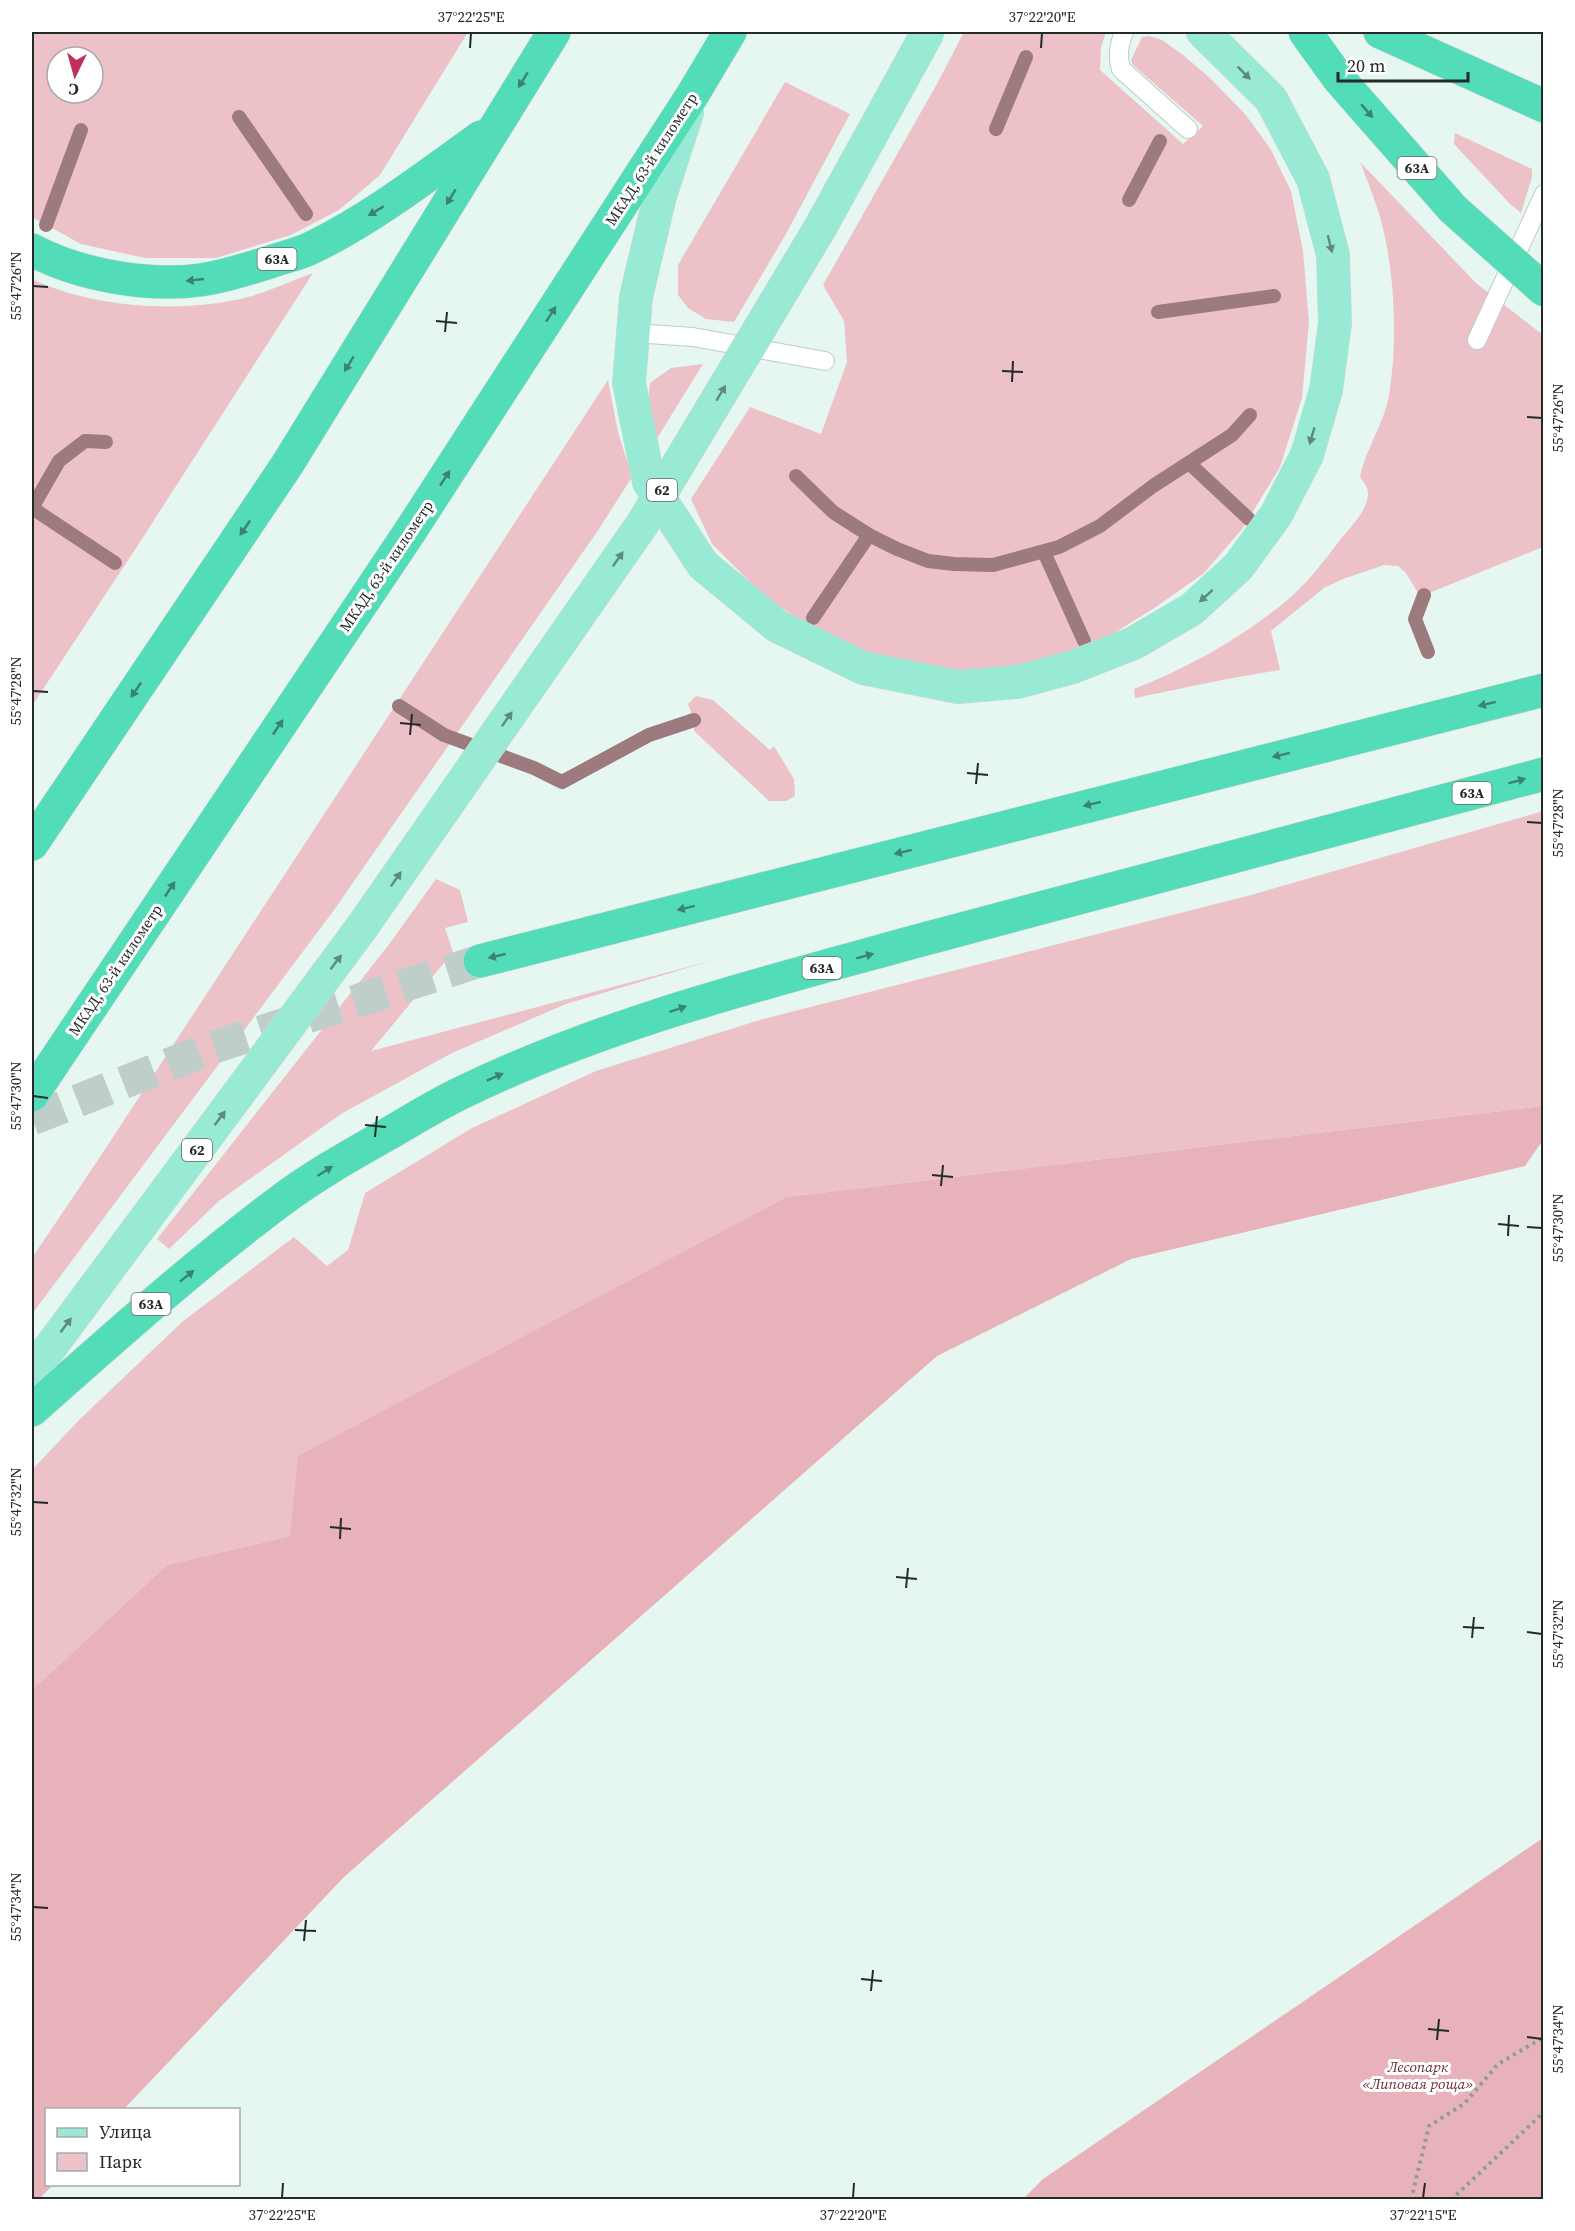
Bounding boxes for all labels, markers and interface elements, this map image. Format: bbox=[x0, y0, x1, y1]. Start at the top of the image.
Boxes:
text: 37°22'25"E bbox=[437, 6, 505, 27]
text: 37°22'20"E bbox=[1008, 6, 1076, 27]
north arrow bbox=[45, 45, 105, 105]
scale bar bbox=[1338, 45, 1468, 83]
text: 20 m bbox=[1347, 53, 1385, 78]
one-way arrow bbox=[1237, 65, 1251, 79]
one-way arrow bbox=[518, 72, 529, 89]
text: С bbox=[68, 79, 80, 101]
street label: МКАД, 63-й километр bbox=[600, 88, 702, 229]
one-way arrow bbox=[1360, 103, 1374, 118]
road number: 63A bbox=[1398, 157, 1436, 179]
one-way arrow bbox=[446, 189, 456, 206]
one-way arrow bbox=[367, 205, 384, 215]
one-way arrow bbox=[1325, 235, 1335, 253]
road number: 63A bbox=[258, 248, 296, 270]
text: 55°47'26"N bbox=[5, 251, 26, 321]
one-way arrow bbox=[186, 275, 205, 285]
one-way arrow bbox=[545, 306, 556, 322]
one-way arrow bbox=[344, 355, 355, 372]
text: 55°47'26"N bbox=[1547, 383, 1568, 453]
one-way arrow bbox=[715, 385, 726, 401]
one-way arrow bbox=[1307, 427, 1316, 445]
one-way arrow bbox=[439, 470, 450, 486]
road number: 62 bbox=[647, 479, 677, 501]
street label: МКАД, 63-й километр bbox=[334, 496, 438, 636]
one-way arrow bbox=[239, 520, 250, 536]
one-way arrow bbox=[612, 551, 624, 567]
one-way arrow bbox=[1199, 589, 1214, 602]
text: 55°47'28"N bbox=[5, 656, 26, 726]
one-way arrow bbox=[130, 681, 141, 698]
one-way arrow bbox=[1478, 699, 1496, 709]
one-way arrow bbox=[501, 712, 513, 728]
one-way arrow bbox=[273, 719, 284, 736]
one-way arrow bbox=[1271, 751, 1290, 761]
one-way arrow bbox=[1508, 776, 1526, 785]
road number: 63A bbox=[1452, 782, 1492, 804]
text: 55°47'28"N bbox=[1547, 788, 1568, 858]
one-way arrow bbox=[1083, 799, 1101, 809]
one-way arrow bbox=[894, 848, 912, 858]
one-way arrow bbox=[390, 872, 402, 888]
one-way arrow bbox=[164, 881, 175, 897]
street label: МКАД, 63-й километр bbox=[63, 900, 167, 1040]
one-way arrow bbox=[677, 903, 695, 913]
one-way arrow bbox=[856, 951, 874, 960]
one-way arrow bbox=[488, 952, 506, 961]
one-way arrow bbox=[330, 954, 342, 969]
road number: 63A bbox=[802, 957, 842, 979]
one-way arrow bbox=[669, 1003, 687, 1013]
text: 55°47'30"N bbox=[5, 1061, 26, 1131]
one-way arrow bbox=[487, 1073, 504, 1082]
one-way arrow bbox=[214, 1111, 226, 1127]
road number: 62 bbox=[182, 1139, 212, 1161]
one-way arrow bbox=[316, 1166, 333, 1177]
text: 55°47'30"N bbox=[1547, 1193, 1568, 1263]
one-way arrow bbox=[179, 1269, 195, 1282]
road number: 63A bbox=[132, 1293, 170, 1315]
one-way arrow bbox=[60, 1318, 72, 1333]
text: 55°47'32"N bbox=[5, 1467, 26, 1537]
text: 55°47'32"N bbox=[1547, 1599, 1568, 1669]
text: 55°47'34"N bbox=[5, 1872, 26, 1942]
text: 55°47'34"N bbox=[1547, 2004, 1568, 2074]
park label: Лесопарк «Липовая роща» bbox=[1362, 2056, 1474, 2094]
legend bbox=[45, 2108, 240, 2186]
text: Улица bbox=[99, 2119, 152, 2144]
text: Парк bbox=[99, 2149, 142, 2174]
text: 37°22'25"E bbox=[248, 2204, 316, 2225]
text: 37°22'20"E bbox=[819, 2204, 887, 2225]
text: 37°22'15"E bbox=[1389, 2204, 1457, 2225]

